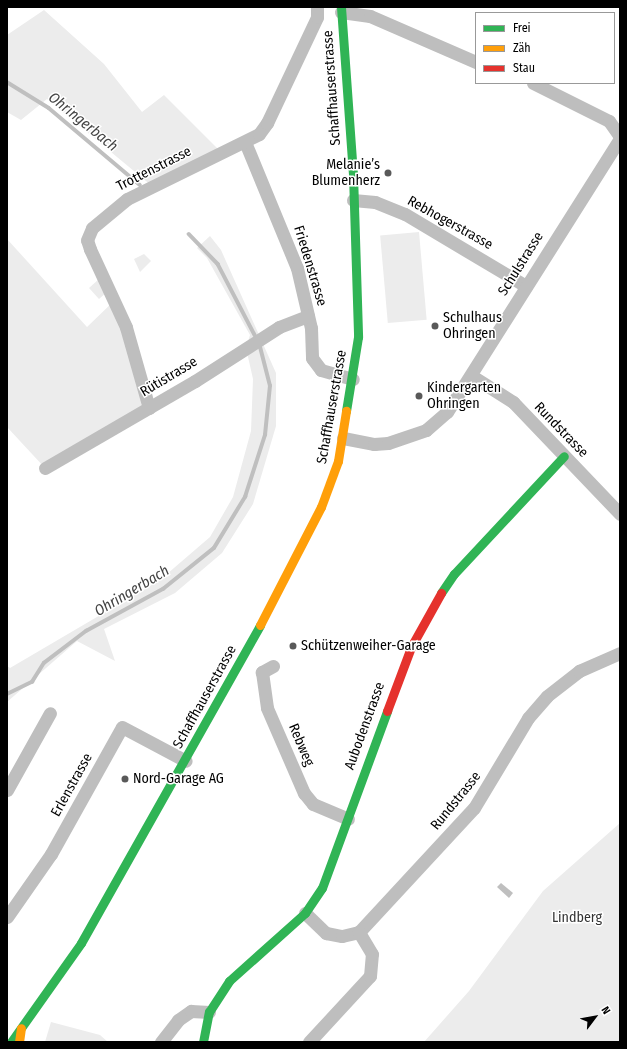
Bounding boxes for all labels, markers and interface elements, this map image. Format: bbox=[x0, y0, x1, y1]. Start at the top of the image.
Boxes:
legend bbox=[475, 12, 615, 84]
text: Frei bbox=[513, 21, 531, 35]
street label: Schaffhauserstrasse bbox=[320, 30, 344, 146]
text: Zäh bbox=[513, 41, 531, 55]
text: Stau bbox=[513, 61, 535, 75]
water label: Ohringerbach bbox=[45, 89, 121, 155]
street label: Trottenstrasse bbox=[114, 143, 194, 195]
place label: Melanie’s Blumenherz bbox=[312, 157, 380, 190]
marker: Melanie’s Blumenherz bbox=[383, 168, 393, 178]
street label: Rebhogerstrasse bbox=[404, 193, 496, 253]
street label: Friedenstrasse bbox=[290, 224, 330, 308]
street label: Schulstrasse bbox=[495, 229, 547, 299]
place label: Schulhaus Ohringen bbox=[443, 310, 502, 342]
marker: Schulhaus Ohringen bbox=[430, 321, 440, 331]
street label: Schaffhauserstrasse bbox=[314, 349, 350, 465]
street label: Rütistrasse bbox=[137, 353, 201, 401]
place label: Kindergarten Ohringen bbox=[427, 380, 501, 412]
marker: Kindergarten Ohringen bbox=[414, 391, 424, 401]
street label: Rundstrasse bbox=[531, 399, 591, 461]
water label: Ohringerbach bbox=[91, 562, 173, 620]
place label: Schützenweiher-Garage bbox=[301, 638, 436, 654]
marker: Schützenweiher-Garage bbox=[288, 641, 298, 651]
street label: Schaffhauserstrasse bbox=[170, 642, 240, 752]
street label: Aubodenstrasse bbox=[341, 680, 389, 772]
street label: Rebweg bbox=[285, 721, 317, 769]
street label: Erlenstrasse bbox=[48, 750, 96, 820]
street label: Rundstrasse bbox=[427, 768, 485, 834]
place label: Nord-Garage AG bbox=[133, 771, 224, 787]
marker: Nord-Garage AG bbox=[120, 774, 130, 784]
park label: Lindberg bbox=[552, 910, 602, 926]
north arrow bbox=[575, 997, 615, 1037]
text: N bbox=[598, 1004, 613, 1017]

